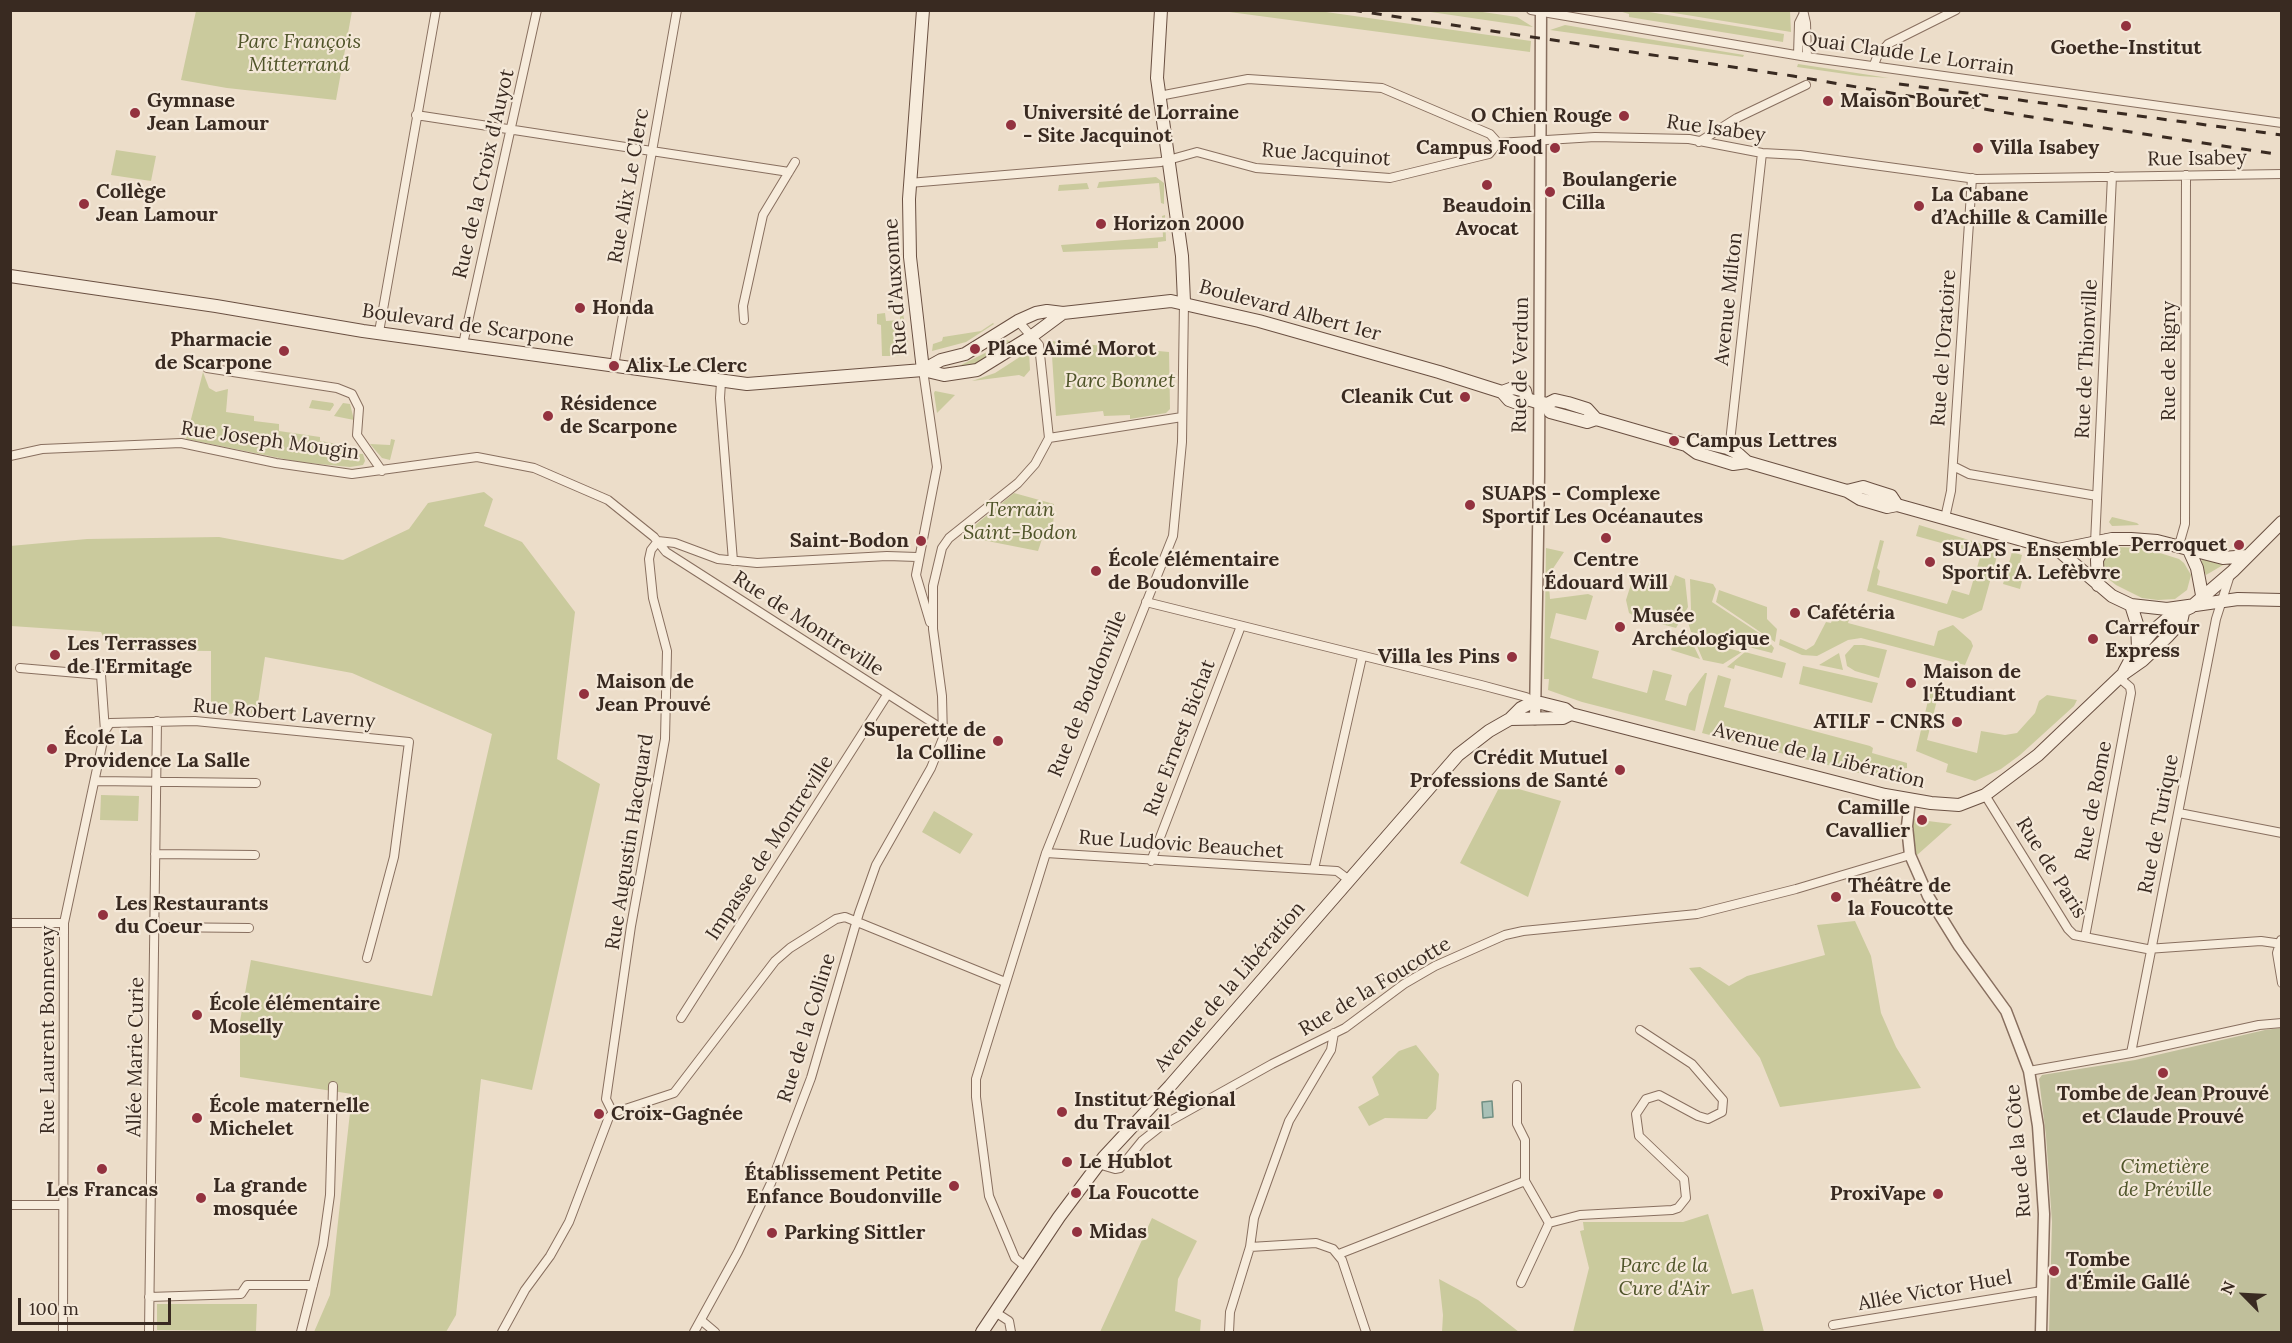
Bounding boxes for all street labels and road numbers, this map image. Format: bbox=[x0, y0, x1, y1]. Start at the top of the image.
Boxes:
street label: Quai Claude Le Lorrain bbox=[1800, 27, 2016, 81]
street label: Rue de la Croix d'Auyot bbox=[448, 67, 520, 281]
street label: Rue Alix Le Clerc bbox=[604, 107, 654, 265]
street label: Rue Isabey bbox=[1665, 110, 1767, 148]
street label: Rue Jacquinot bbox=[1261, 139, 1391, 171]
street label: Rue Isabey bbox=[2147, 146, 2247, 172]
street label: Rue d'Auxonne bbox=[879, 218, 913, 356]
street label: Avenue Milton bbox=[1710, 231, 1748, 367]
street label: Rue de l'Oratoire bbox=[1927, 269, 1961, 427]
street label: Boulevard Albert 1er bbox=[1196, 275, 1384, 347]
street label: Rue de Thionville bbox=[2071, 278, 2103, 440]
street label: Rue de Verdun bbox=[1508, 297, 1534, 433]
street label: Boulevard de Scarpone bbox=[360, 299, 576, 353]
street label: Rue de Rigny bbox=[2157, 301, 2181, 421]
street label: Rue Joseph Mougin bbox=[179, 417, 361, 465]
street label: Rue de Montreville bbox=[728, 566, 888, 682]
street label: Rue de Boudonville bbox=[1044, 607, 1132, 781]
street label: Rue Ernest Bichat bbox=[1139, 657, 1221, 819]
street label: Rue Robert Laverny bbox=[192, 694, 376, 734]
street label: Avenue de la Libération bbox=[1710, 718, 1928, 794]
street label: Rue Augustin Hacquard bbox=[601, 732, 659, 952]
street label: Rue de Rome bbox=[2071, 739, 2117, 863]
street label: Impasse de Montreville bbox=[701, 751, 839, 945]
street label: Rue de Turique bbox=[2134, 752, 2184, 896]
street label: Rue de Paris bbox=[2010, 813, 2092, 923]
street label: Rue Ludovic Beauchet bbox=[1078, 826, 1284, 864]
street label: Avenue de la Libération bbox=[1150, 897, 1310, 1077]
street label: Rue Laurent Bonnevay bbox=[36, 926, 60, 1134]
street label: Rue de la Foucotte bbox=[1295, 932, 1455, 1042]
street label: Rue de la Colline bbox=[773, 950, 841, 1106]
street label: Allée Marie Curie bbox=[123, 977, 149, 1137]
street label: Rue de la Côte bbox=[2001, 1083, 2037, 1219]
street label: Allée Victor Huel bbox=[1856, 1266, 2014, 1316]

